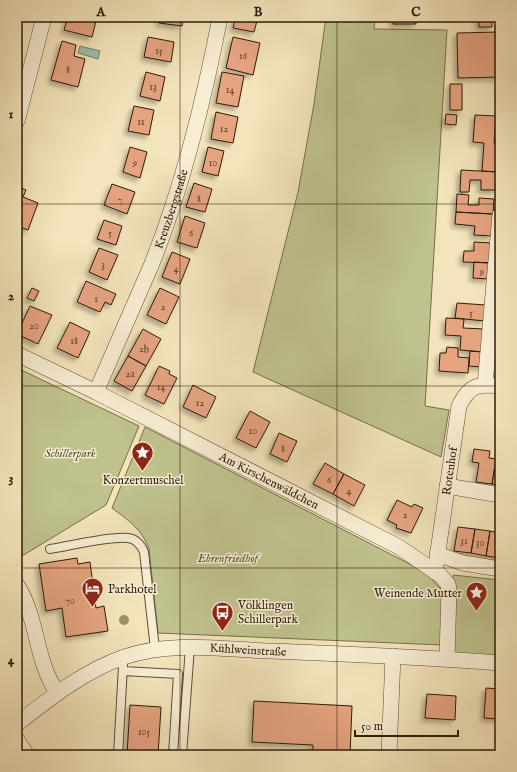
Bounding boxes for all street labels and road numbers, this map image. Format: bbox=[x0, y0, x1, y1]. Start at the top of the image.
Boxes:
street label: Kreuzbergstraße bbox=[151, 167, 192, 251]
street label: Rotenhof bbox=[439, 443, 461, 496]
street label: Am Kirschenwäldchen bbox=[216, 449, 322, 513]
street label: Kühlweinstraße bbox=[209, 641, 287, 660]

